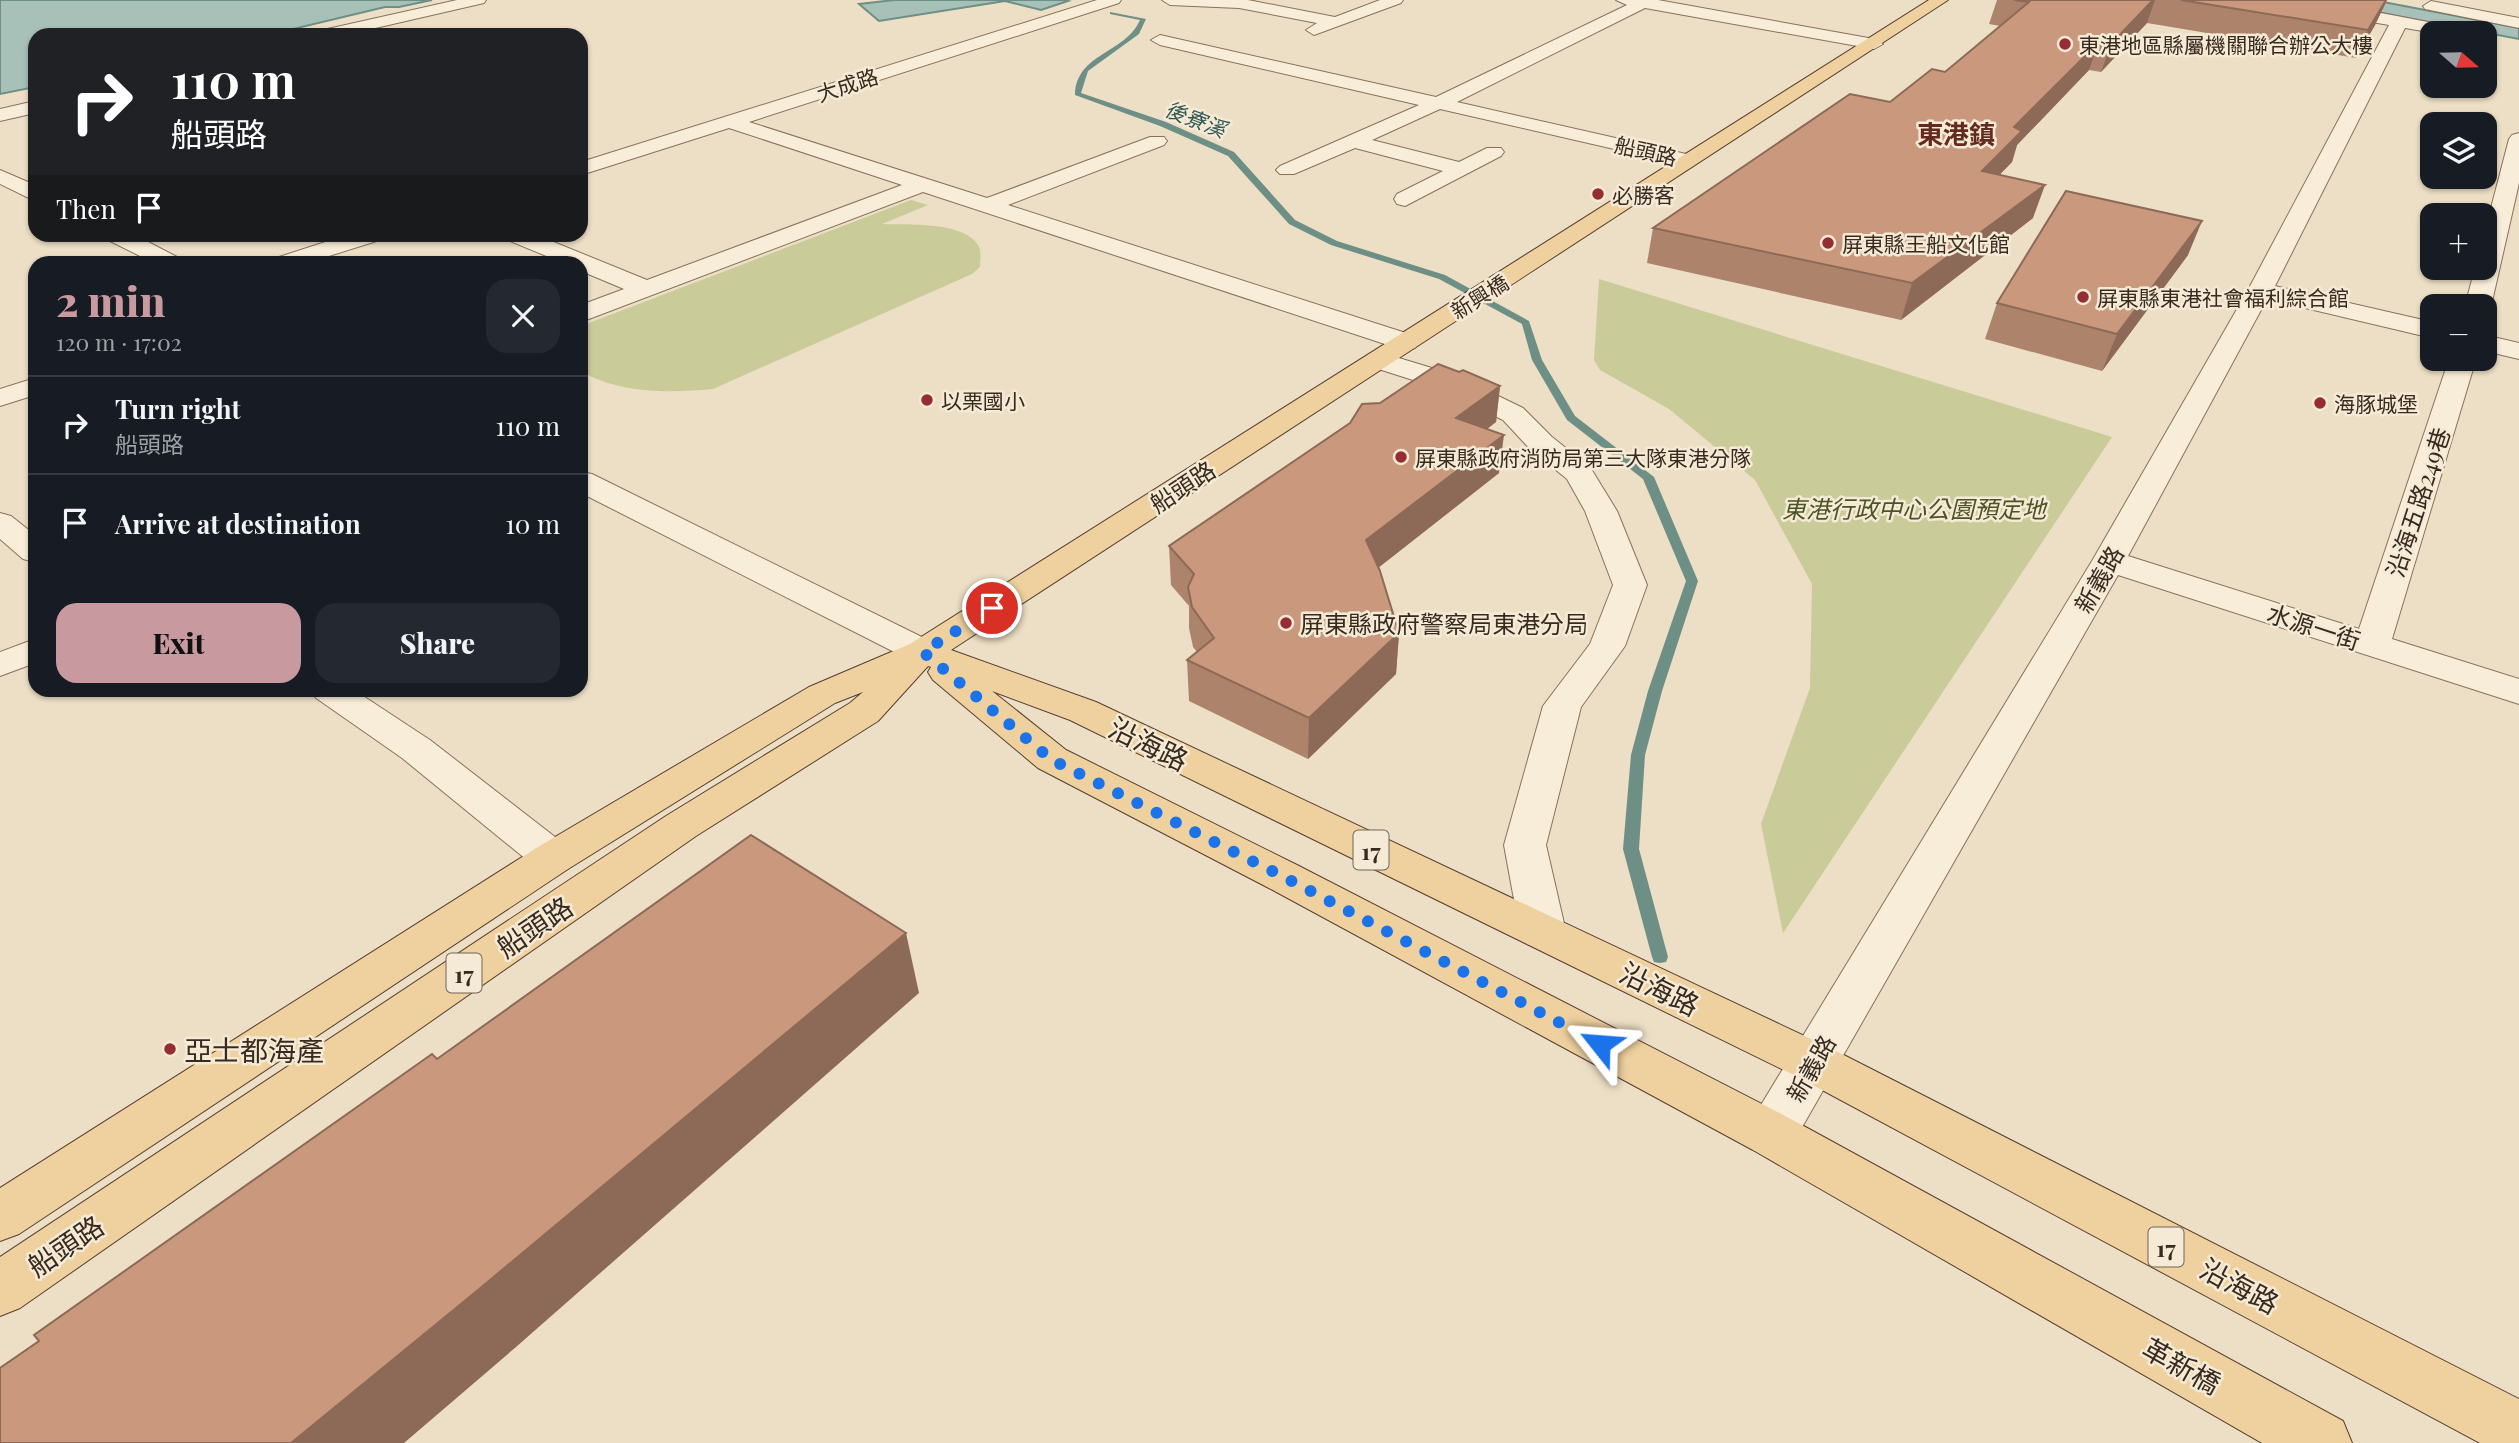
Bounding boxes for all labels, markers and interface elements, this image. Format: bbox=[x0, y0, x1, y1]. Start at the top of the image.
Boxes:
north arrow bbox=[2420, 21, 2497, 98]
map controls bbox=[2420, 21, 2497, 371]
place label: 東港地區縣屬機關聯合辦公大樓 bbox=[2079, 30, 2373, 58]
marker: 東港地區縣屬機關聯合辦公大樓 bbox=[2057, 36, 2073, 52]
text: 110 m bbox=[171, 46, 296, 111]
icon: right bbox=[56, 56, 147, 147]
street label: 大成路 bbox=[813, 61, 881, 107]
water label: 後寮溪 bbox=[1162, 94, 1233, 143]
text: 船頭路 bbox=[171, 111, 267, 154]
button: layers bbox=[2420, 112, 2497, 189]
district label: 東港鎮 bbox=[1917, 116, 1995, 151]
street label: 船頭路 bbox=[1612, 129, 1680, 171]
place label: 必勝客 bbox=[1612, 180, 1675, 208]
marker: 必勝客 bbox=[1590, 186, 1606, 202]
icon: arrive bbox=[130, 189, 168, 227]
text: Then bbox=[56, 191, 116, 226]
button: + bbox=[2420, 203, 2497, 280]
place label: 屏東縣王船文化館 bbox=[1842, 229, 2010, 257]
marker: 屏東縣王船文化館 bbox=[1820, 235, 1836, 251]
street label: 新興橋 bbox=[1445, 267, 1513, 325]
text: 2 min bbox=[56, 272, 165, 328]
button: close bbox=[486, 279, 560, 353]
place label: 屏東縣東港社會福利綜合館 bbox=[2097, 283, 2349, 311]
marker: 屏東縣東港社會福利綜合館 bbox=[2075, 289, 2091, 305]
button: − bbox=[2420, 294, 2497, 371]
text: 120 m · 17:02 bbox=[56, 326, 182, 357]
place label: 以栗國小 bbox=[941, 386, 1025, 414]
place label: 海豚城堡 bbox=[2334, 389, 2418, 417]
text: Turn right bbox=[115, 391, 241, 426]
marker: 以栗國小 bbox=[919, 392, 935, 408]
marker: 海豚城堡 bbox=[2312, 395, 2328, 411]
icon: right bbox=[56, 406, 94, 444]
text: 110 m bbox=[496, 408, 560, 443]
street label: 沿海五路249巷 bbox=[2378, 423, 2456, 581]
text: 船頭路 bbox=[115, 428, 184, 459]
place label: 屏東縣政府消防局第三大隊東港分隊 bbox=[1415, 443, 1751, 471]
marker: 屏東縣政府消防局第三大隊東港分隊 bbox=[1393, 449, 1409, 465]
street label: 船頭路 bbox=[1143, 453, 1221, 519]
park label: 東港行政中心公園預定地 bbox=[1782, 492, 2048, 524]
icon: arrive bbox=[56, 504, 94, 542]
text: Arrive at destination bbox=[115, 506, 361, 541]
text: 10 m bbox=[505, 506, 560, 541]
street label: 新義路 bbox=[2066, 540, 2130, 618]
pin bbox=[962, 578, 1022, 638]
icon: arrive bbox=[973, 589, 1011, 627]
street label: 水源一街 bbox=[2263, 596, 2365, 656]
button: Exit bbox=[56, 603, 301, 683]
button: Share bbox=[315, 603, 560, 683]
place label: 屏東縣政府警察局東港分局 bbox=[1300, 607, 1588, 639]
marker: 屏東縣政府警察局東港分局 bbox=[1278, 615, 1294, 631]
street label: 沿海路 bbox=[1103, 708, 1195, 778]
road number: 17 bbox=[1354, 830, 1388, 870]
street label: 船頭路 bbox=[489, 887, 579, 965]
street label: 沿海路 bbox=[1614, 953, 1706, 1023]
road number: 17 bbox=[447, 954, 482, 992]
position arrow bbox=[1563, 1007, 1637, 1081]
street label: 新義路 bbox=[1778, 1029, 1842, 1107]
place label: 亞士都海產 bbox=[184, 1031, 324, 1068]
marker: 亞士都海產 bbox=[162, 1041, 178, 1057]
street label: 船頭路 bbox=[20, 1206, 110, 1284]
road number: 17 bbox=[2148, 1228, 2184, 1266]
street label: 沿海路 bbox=[2194, 1249, 2286, 1321]
street label: 革新橋 bbox=[2136, 1328, 2228, 1402]

